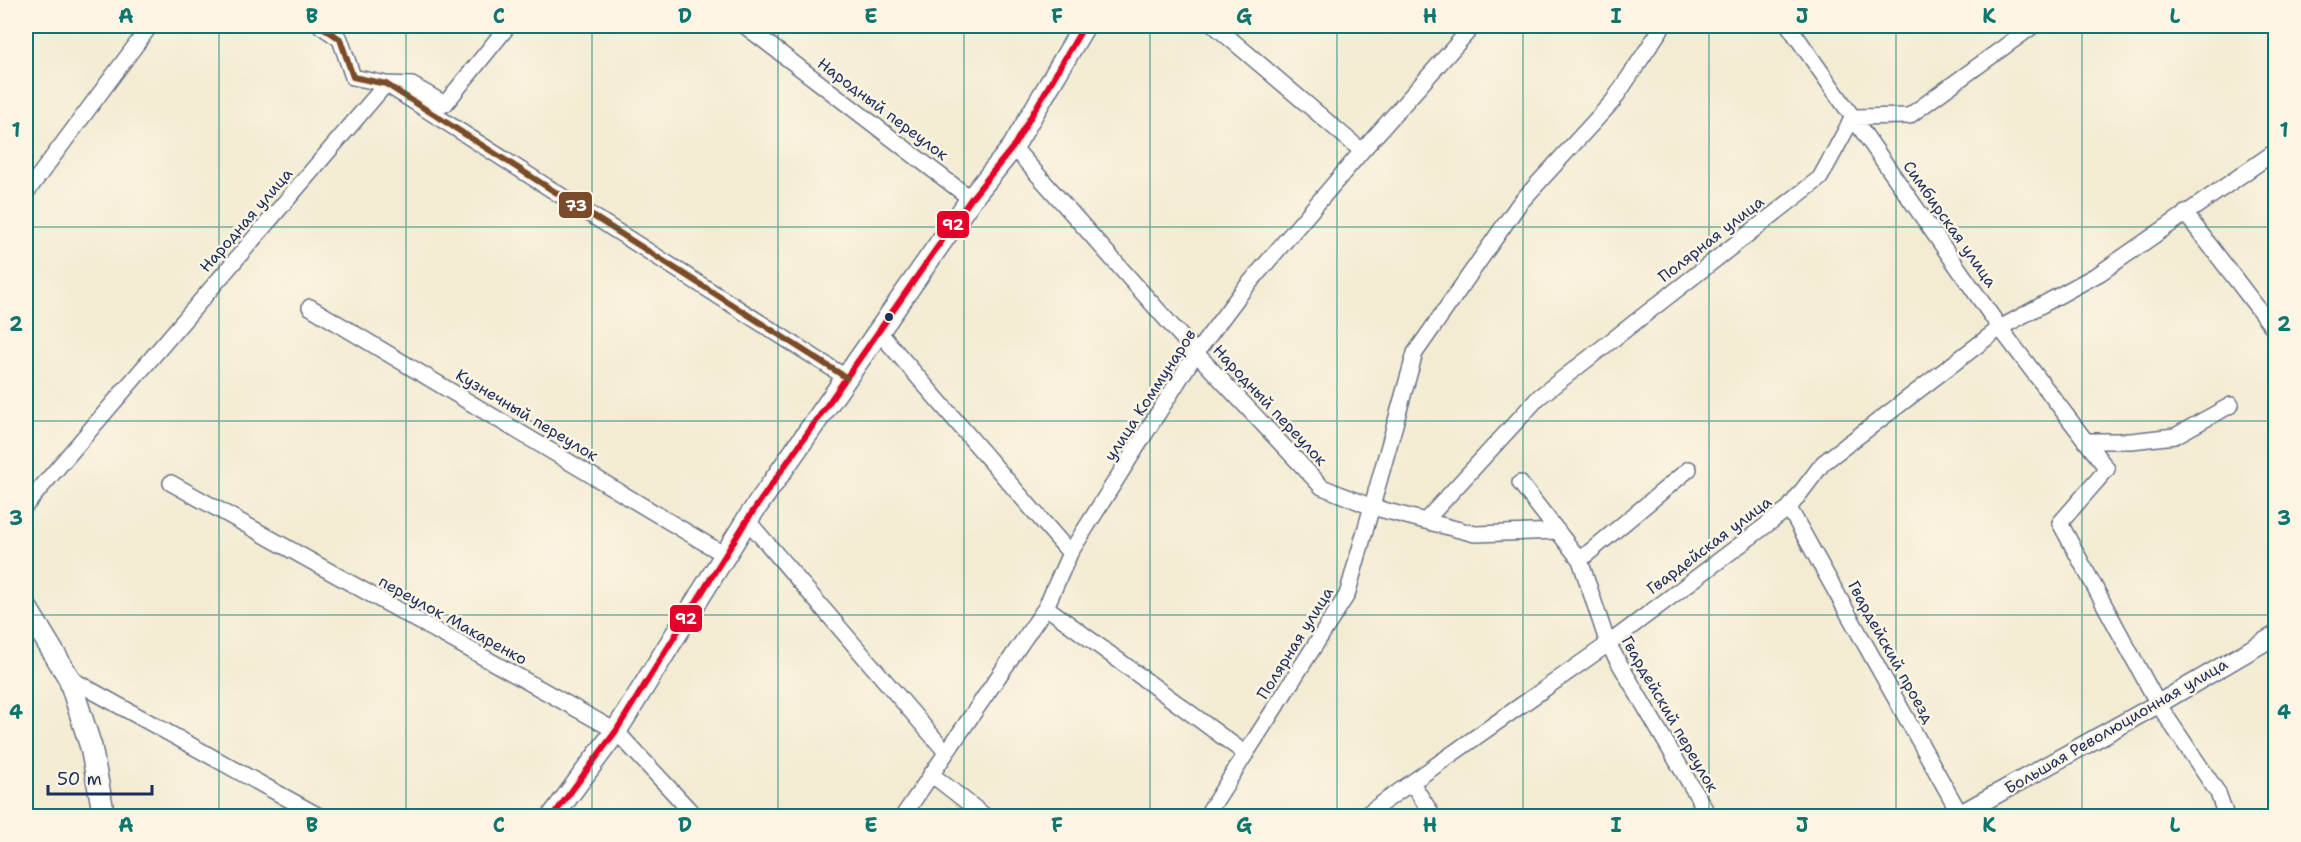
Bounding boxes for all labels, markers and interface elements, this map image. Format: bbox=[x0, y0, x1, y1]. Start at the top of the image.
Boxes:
text: A bbox=[118, 3, 134, 29]
text: B bbox=[306, 3, 318, 29]
text: C bbox=[493, 3, 505, 29]
text: D bbox=[678, 3, 692, 29]
text: E bbox=[864, 3, 878, 29]
text: F bbox=[1051, 3, 1063, 29]
text: G bbox=[1236, 3, 1252, 29]
text: H bbox=[1423, 3, 1437, 29]
text: I bbox=[1610, 3, 1622, 29]
text: J bbox=[1796, 3, 1809, 29]
text: K bbox=[1982, 3, 1996, 29]
text: L bbox=[2170, 3, 2181, 29]
street label: Народный переулок bbox=[813, 53, 953, 165]
text: 1 bbox=[11, 117, 21, 143]
text: 1 bbox=[2279, 117, 2289, 143]
street label: Симбирская улица bbox=[1898, 157, 2002, 291]
street label: Народная улица bbox=[195, 163, 297, 276]
line badge: 73 bbox=[558, 191, 593, 219]
street label: Полярная улица bbox=[1654, 191, 1768, 287]
text: 73 bbox=[565, 195, 587, 216]
line badge: 92 bbox=[936, 210, 970, 239]
text: 92 bbox=[942, 214, 964, 235]
text: 2 bbox=[9, 311, 23, 337]
unlabelled marker bbox=[883, 311, 895, 323]
text: 2 bbox=[2277, 311, 2291, 337]
street label: улица Коммунаров bbox=[1099, 325, 1201, 465]
street label: Народный переулок bbox=[1208, 340, 1332, 471]
street label: Кузнечный переулок bbox=[452, 364, 602, 466]
street label: Гвардейская улица bbox=[1642, 491, 1776, 599]
text: 3 bbox=[9, 505, 23, 531]
text: 3 bbox=[2277, 505, 2291, 531]
street label: переулок Макаренко bbox=[375, 570, 531, 670]
street label: Гвардейский проезд bbox=[1843, 577, 1939, 727]
street label: Полярная улица bbox=[1252, 583, 1338, 703]
line badge: 92 bbox=[669, 604, 703, 633]
text: 92 bbox=[675, 608, 697, 629]
street label: Гвардейский переулок bbox=[1617, 632, 1724, 796]
street label: Большая Революционная улица bbox=[2001, 653, 2231, 799]
text: 4 bbox=[9, 699, 23, 725]
text: 4 bbox=[2277, 699, 2291, 725]
scale bar bbox=[48, 758, 152, 796]
text: 50 m bbox=[57, 767, 102, 791]
text: A bbox=[118, 812, 134, 838]
text: B bbox=[306, 812, 318, 838]
text: C bbox=[493, 812, 505, 838]
text: D bbox=[678, 812, 692, 838]
text: E bbox=[864, 812, 878, 838]
text: F bbox=[1051, 812, 1063, 838]
text: G bbox=[1236, 812, 1252, 838]
text: H bbox=[1423, 812, 1437, 838]
text: I bbox=[1610, 812, 1622, 838]
text: J bbox=[1796, 812, 1809, 838]
text: K bbox=[1982, 812, 1996, 838]
text: L bbox=[2170, 812, 2181, 838]

